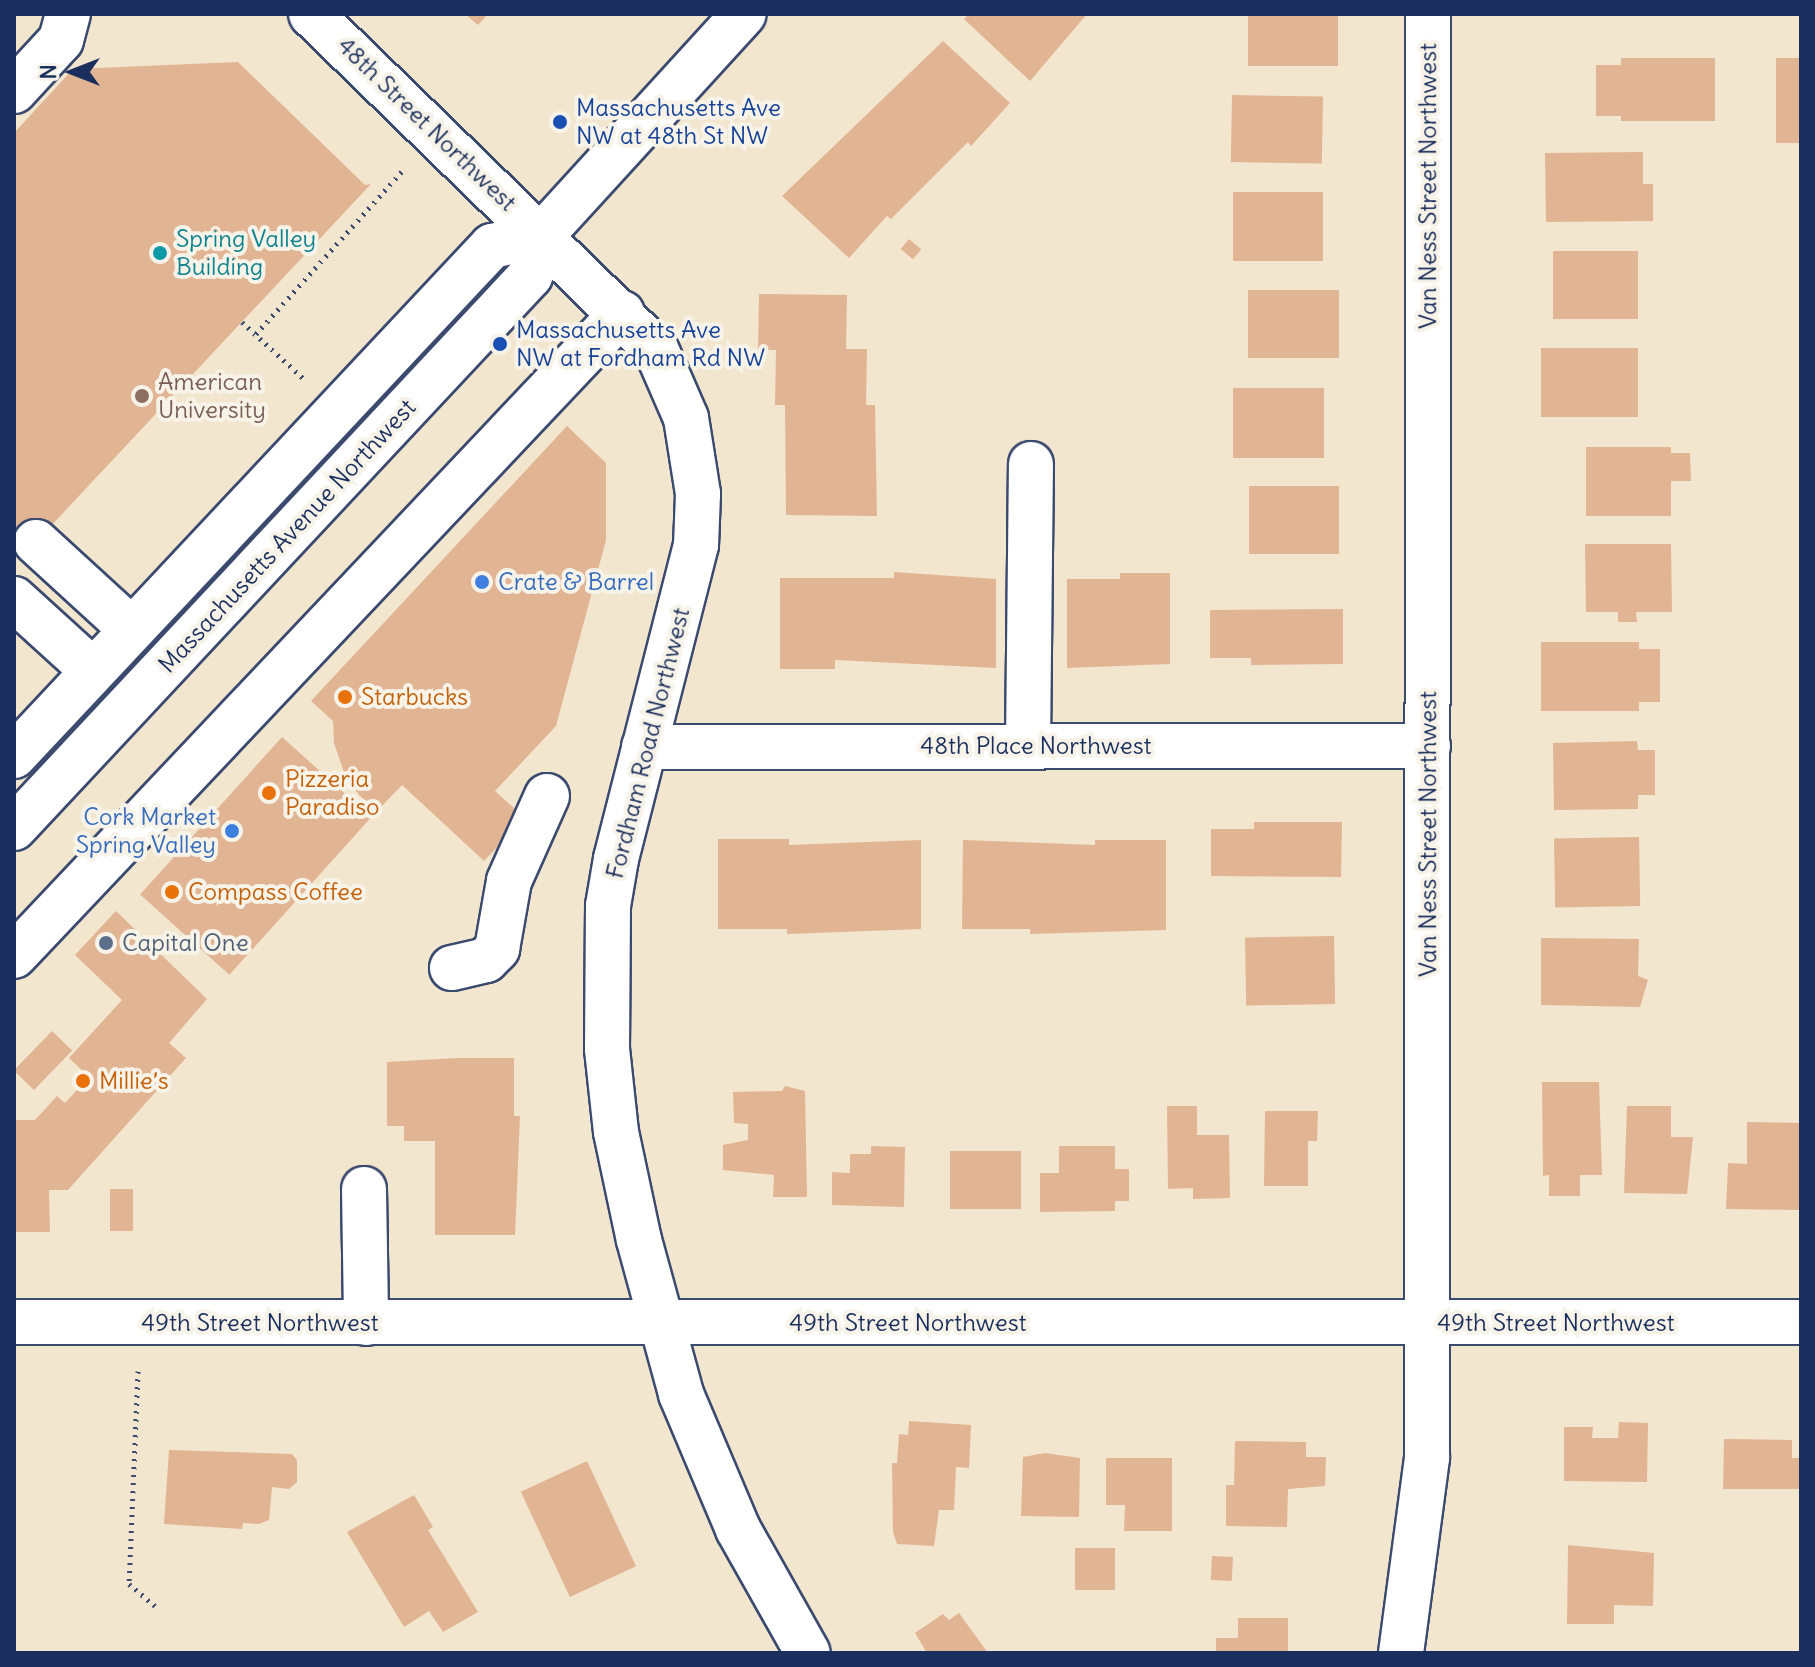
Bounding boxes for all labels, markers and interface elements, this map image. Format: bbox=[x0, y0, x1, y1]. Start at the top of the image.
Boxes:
street label: 48th Street Northwest bbox=[332, 31, 522, 217]
north arrow bbox=[32, 32, 112, 112]
street label: Van Ness Street Northwest bbox=[1414, 43, 1442, 329]
text: N bbox=[34, 64, 62, 80]
place label: Massachusetts Ave NW at 48th St NW bbox=[576, 94, 781, 150]
marker: Massachusetts Ave NW at 48th St NW bbox=[551, 113, 569, 131]
place label: Spring Valley Building bbox=[176, 225, 316, 281]
marker: Spring Valley Building bbox=[151, 244, 169, 262]
place label: Massachusetts Ave NW at Fordham Rd NW bbox=[516, 316, 765, 372]
marker: Massachusetts Ave NW at Fordham Rd NW bbox=[491, 335, 509, 353]
place label: American University bbox=[158, 368, 266, 424]
marker: American University bbox=[133, 387, 151, 405]
street label: Massachusetts Avenue Northwest bbox=[153, 393, 421, 679]
place label: Crate & Barrel bbox=[498, 568, 654, 596]
marker: Crate & Barrel bbox=[473, 573, 491, 591]
street label: Fordham Road Northwest bbox=[600, 605, 696, 881]
place label: Starbucks bbox=[361, 683, 468, 711]
marker: Starbucks bbox=[336, 688, 354, 706]
street label: Van Ness Street Northwest bbox=[1414, 691, 1442, 977]
street label: 48th Place Northwest bbox=[920, 732, 1152, 760]
place label: Pizzeria Paradiso bbox=[285, 765, 380, 821]
marker: Pizzeria Paradiso bbox=[260, 784, 278, 802]
place label: Cork Market Spring Valley bbox=[76, 803, 216, 859]
marker: Cork Market Spring Valley bbox=[223, 822, 241, 840]
place label: Compass Coffee bbox=[188, 878, 363, 906]
marker: Compass Coffee bbox=[163, 883, 181, 901]
place label: Capital One bbox=[122, 929, 249, 957]
marker: Capital One bbox=[97, 934, 115, 952]
place label: Millie’s bbox=[99, 1067, 169, 1095]
marker: Millie’s bbox=[74, 1072, 92, 1090]
street label: 49th Street Northwest bbox=[141, 1309, 379, 1337]
street label: 49th Street Northwest bbox=[789, 1309, 1027, 1337]
street label: 49th Street Northwest bbox=[1437, 1309, 1675, 1337]

